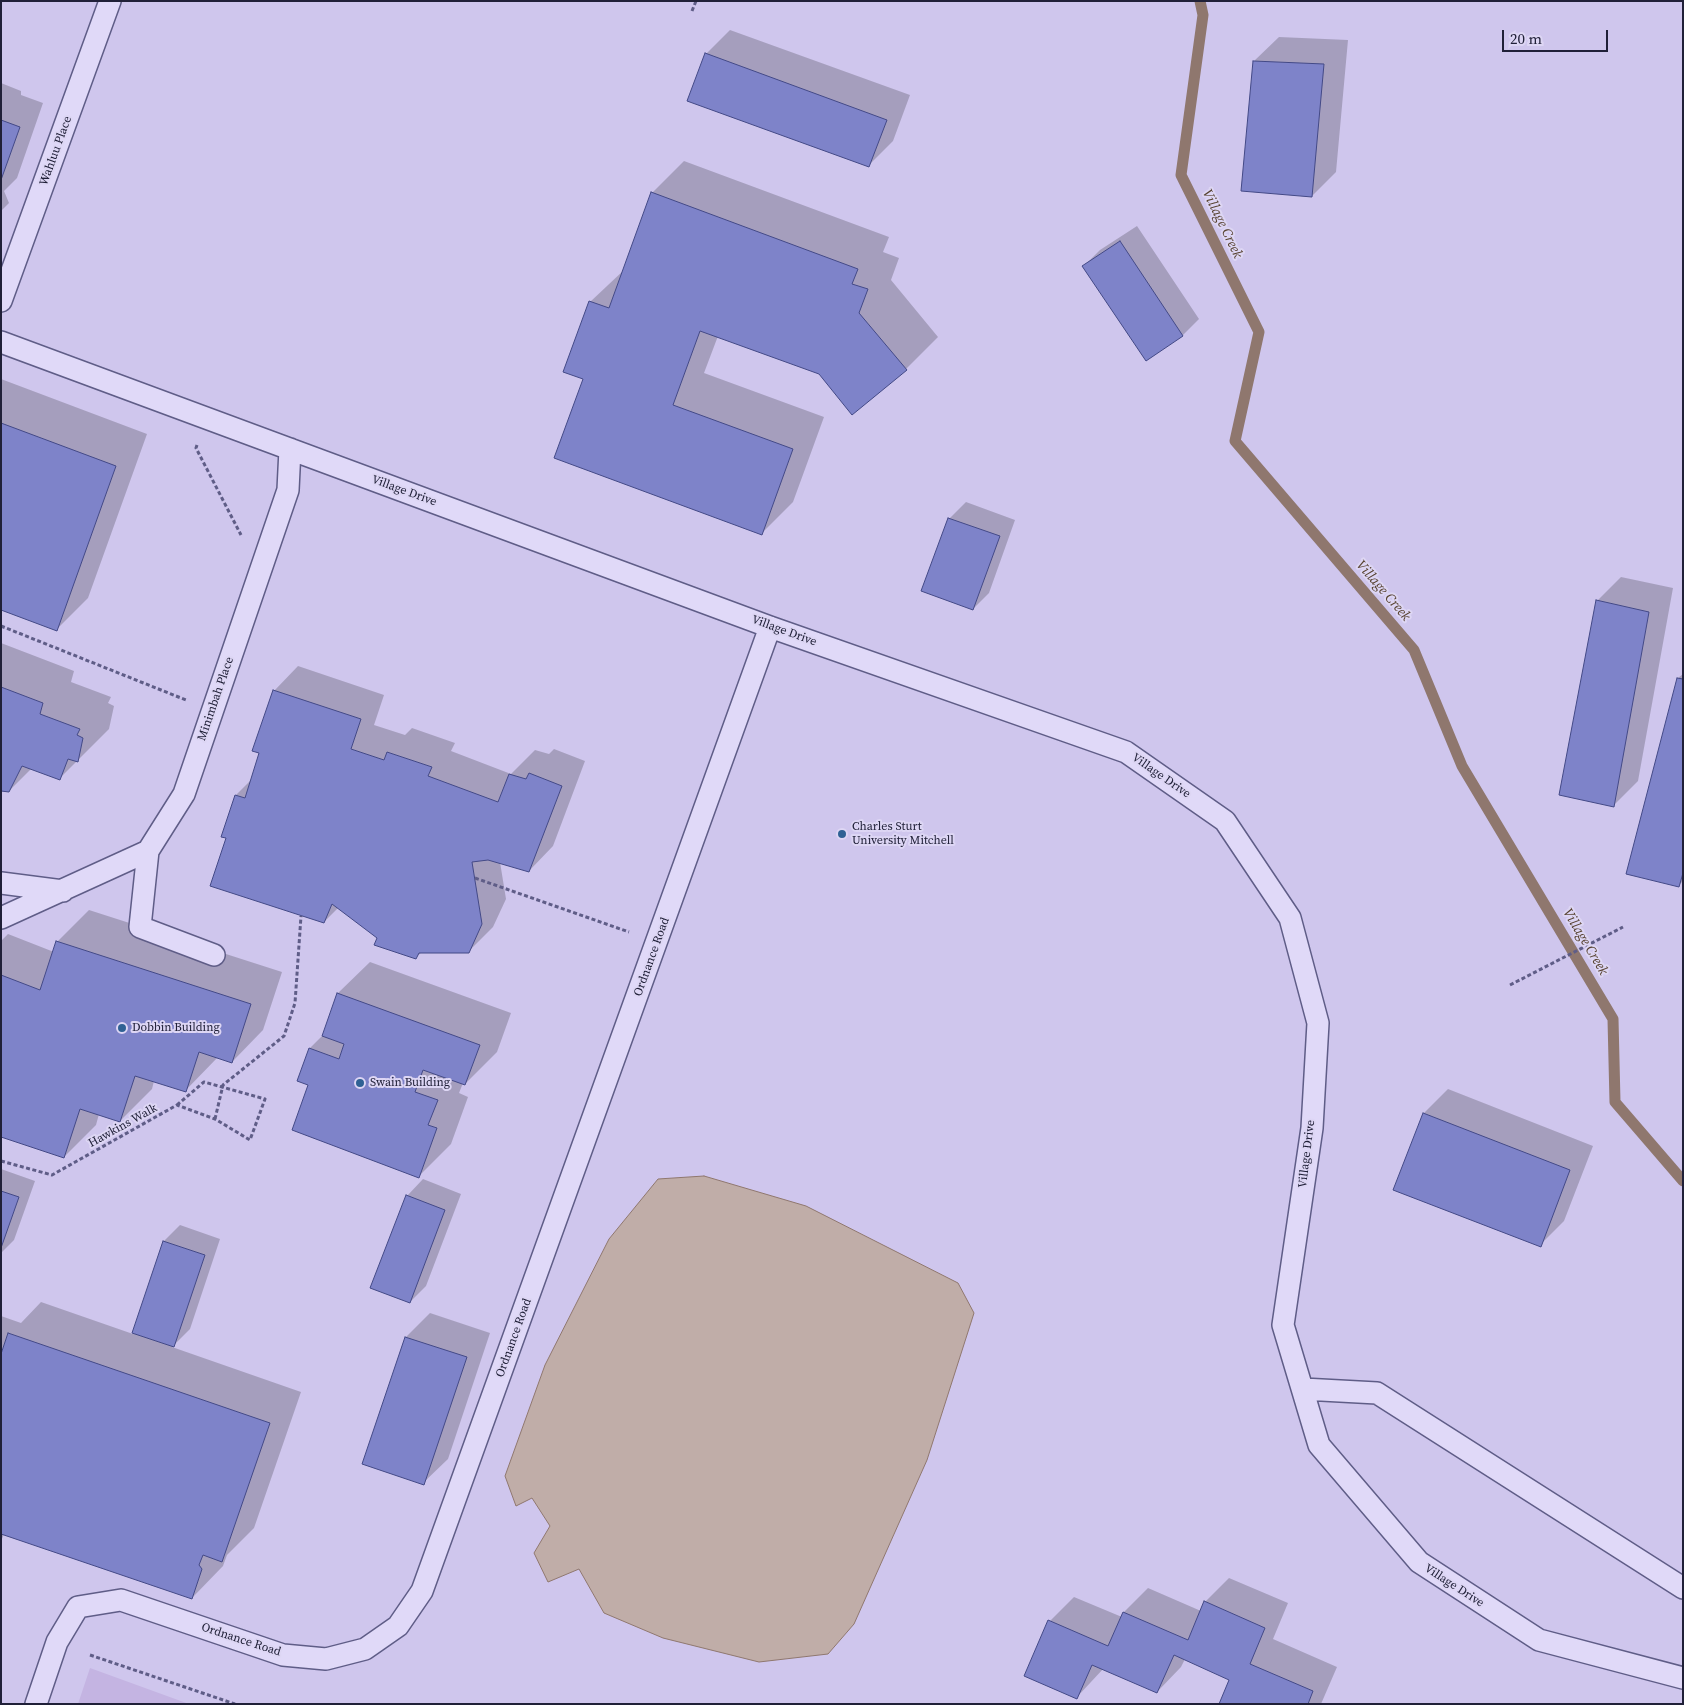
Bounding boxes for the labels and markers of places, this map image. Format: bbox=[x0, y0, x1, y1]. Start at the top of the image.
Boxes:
place label: Charles Sturt University Mitchell bbox=[852, 820, 954, 848]
marker: Charles Sturt University Mitchell bbox=[836, 828, 848, 840]
place label: Dobbin Building bbox=[132, 1021, 220, 1035]
marker: Dobbin Building bbox=[116, 1022, 128, 1034]
place label: Swain Building bbox=[370, 1076, 450, 1090]
marker: Swain Building bbox=[354, 1077, 366, 1089]

